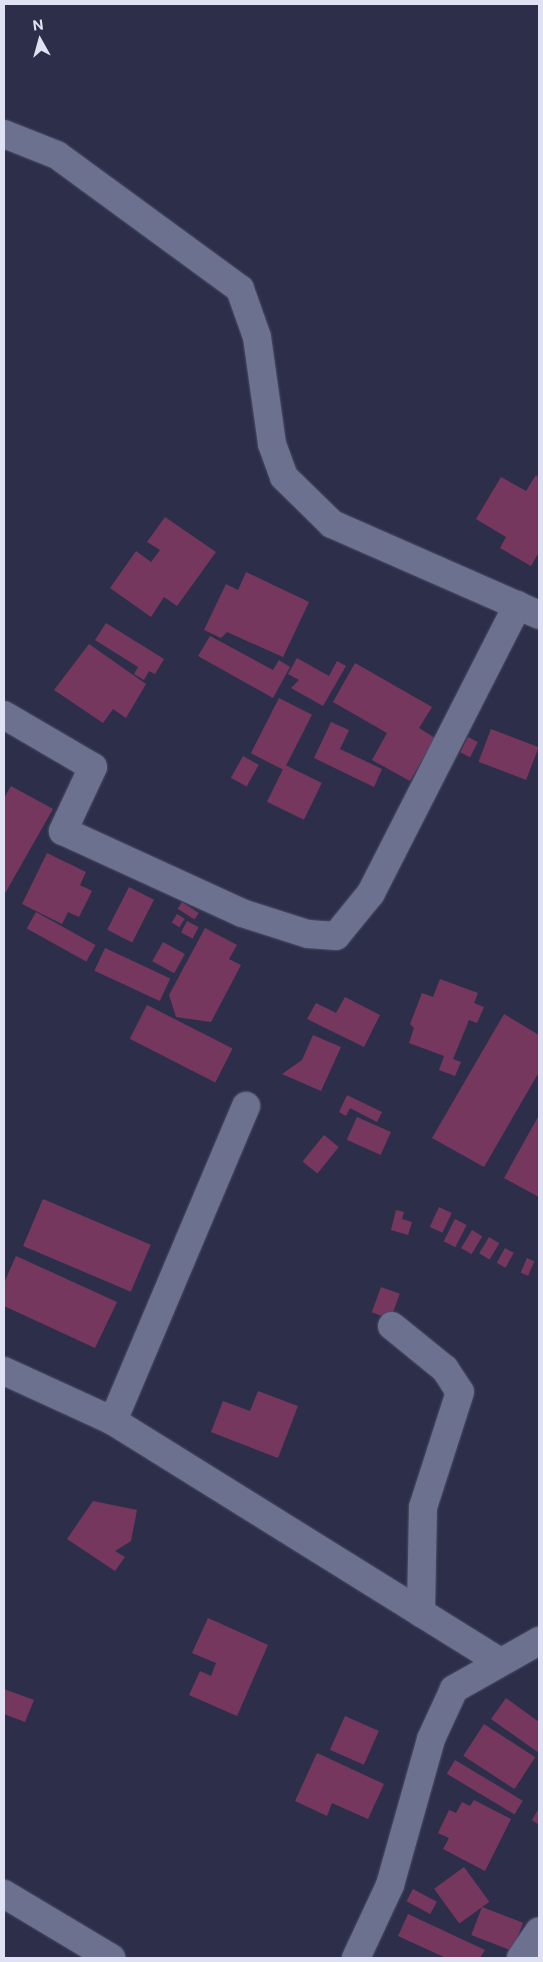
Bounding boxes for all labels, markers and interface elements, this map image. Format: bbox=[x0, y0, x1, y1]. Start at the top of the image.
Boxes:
north arrow bbox=[15, 15, 65, 65]
text: N bbox=[32, 17, 45, 34]

